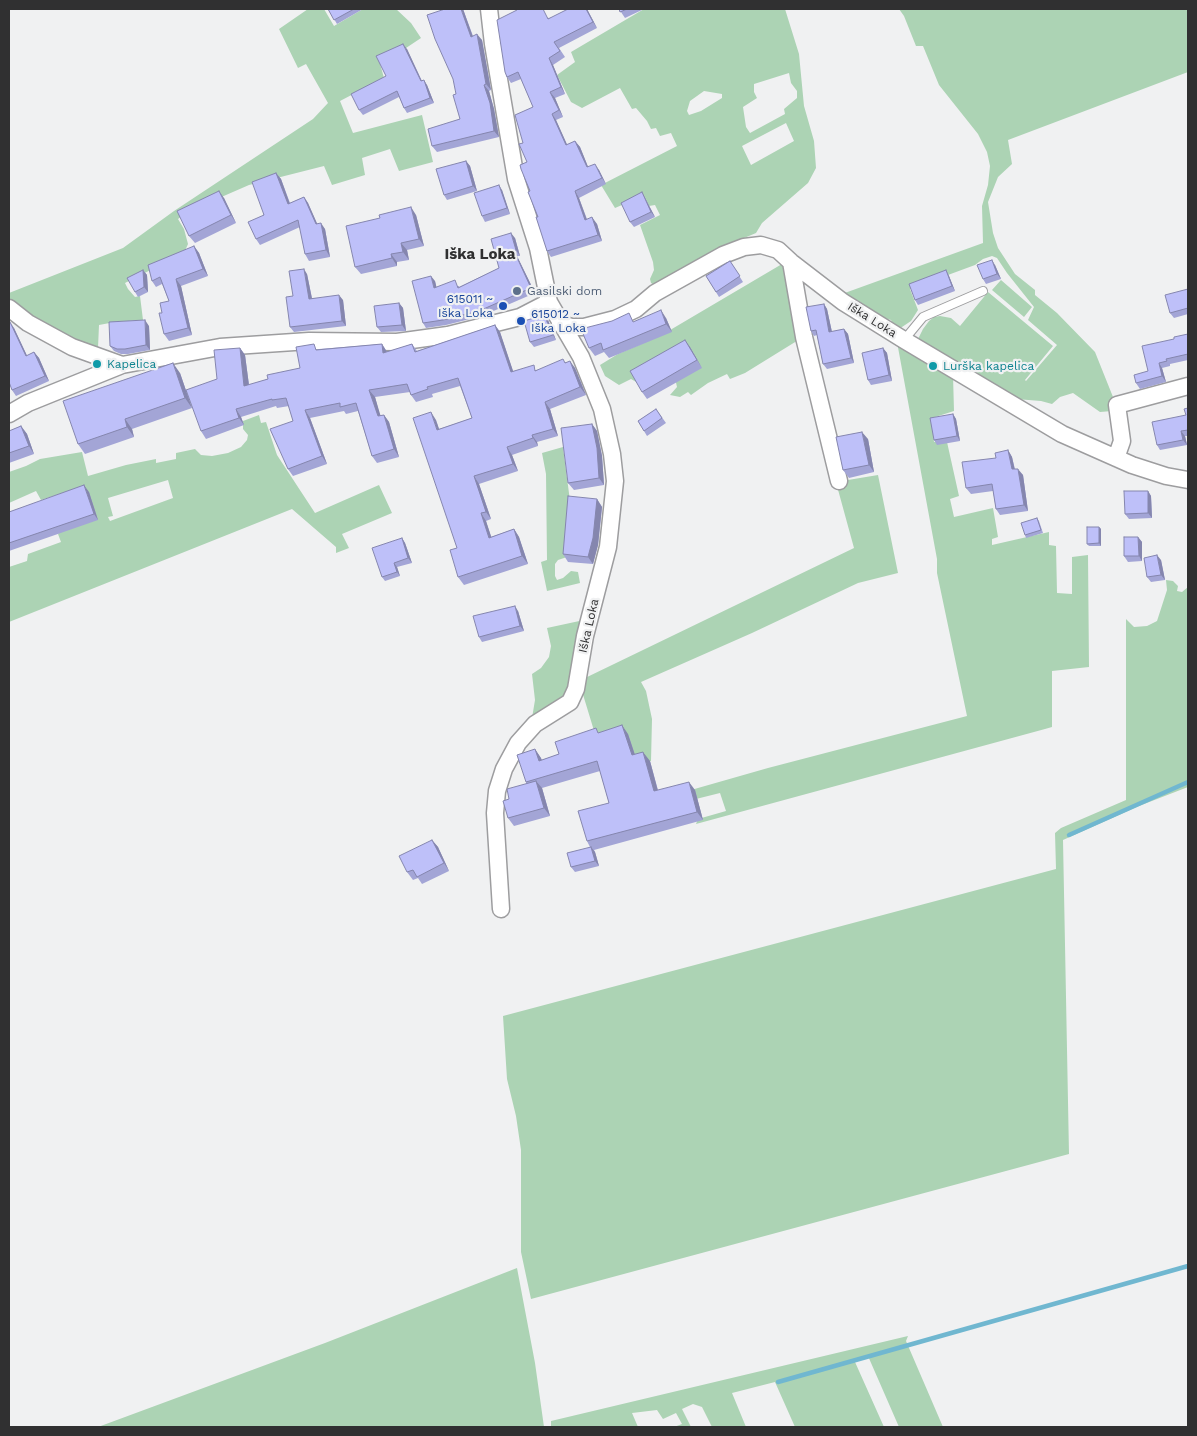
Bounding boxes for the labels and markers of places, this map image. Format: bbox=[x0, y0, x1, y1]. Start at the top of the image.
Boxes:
place label: Gasilski dom bbox=[527, 284, 602, 298]
marker: Gasilski dom bbox=[511, 285, 523, 297]
place label: 615011 ~ Iška Loka bbox=[438, 292, 493, 320]
marker: 615011 ~ Iška Loka bbox=[497, 300, 509, 312]
place label: 615012 ~ Iška Loka bbox=[531, 307, 586, 335]
marker: 615012 ~ Iška Loka bbox=[515, 315, 527, 327]
place label: Kapelica bbox=[107, 357, 156, 371]
marker: Kapelica bbox=[91, 358, 103, 370]
place label: Lurška kapelica bbox=[943, 359, 1034, 373]
marker: Lurška kapelica bbox=[927, 360, 939, 372]

